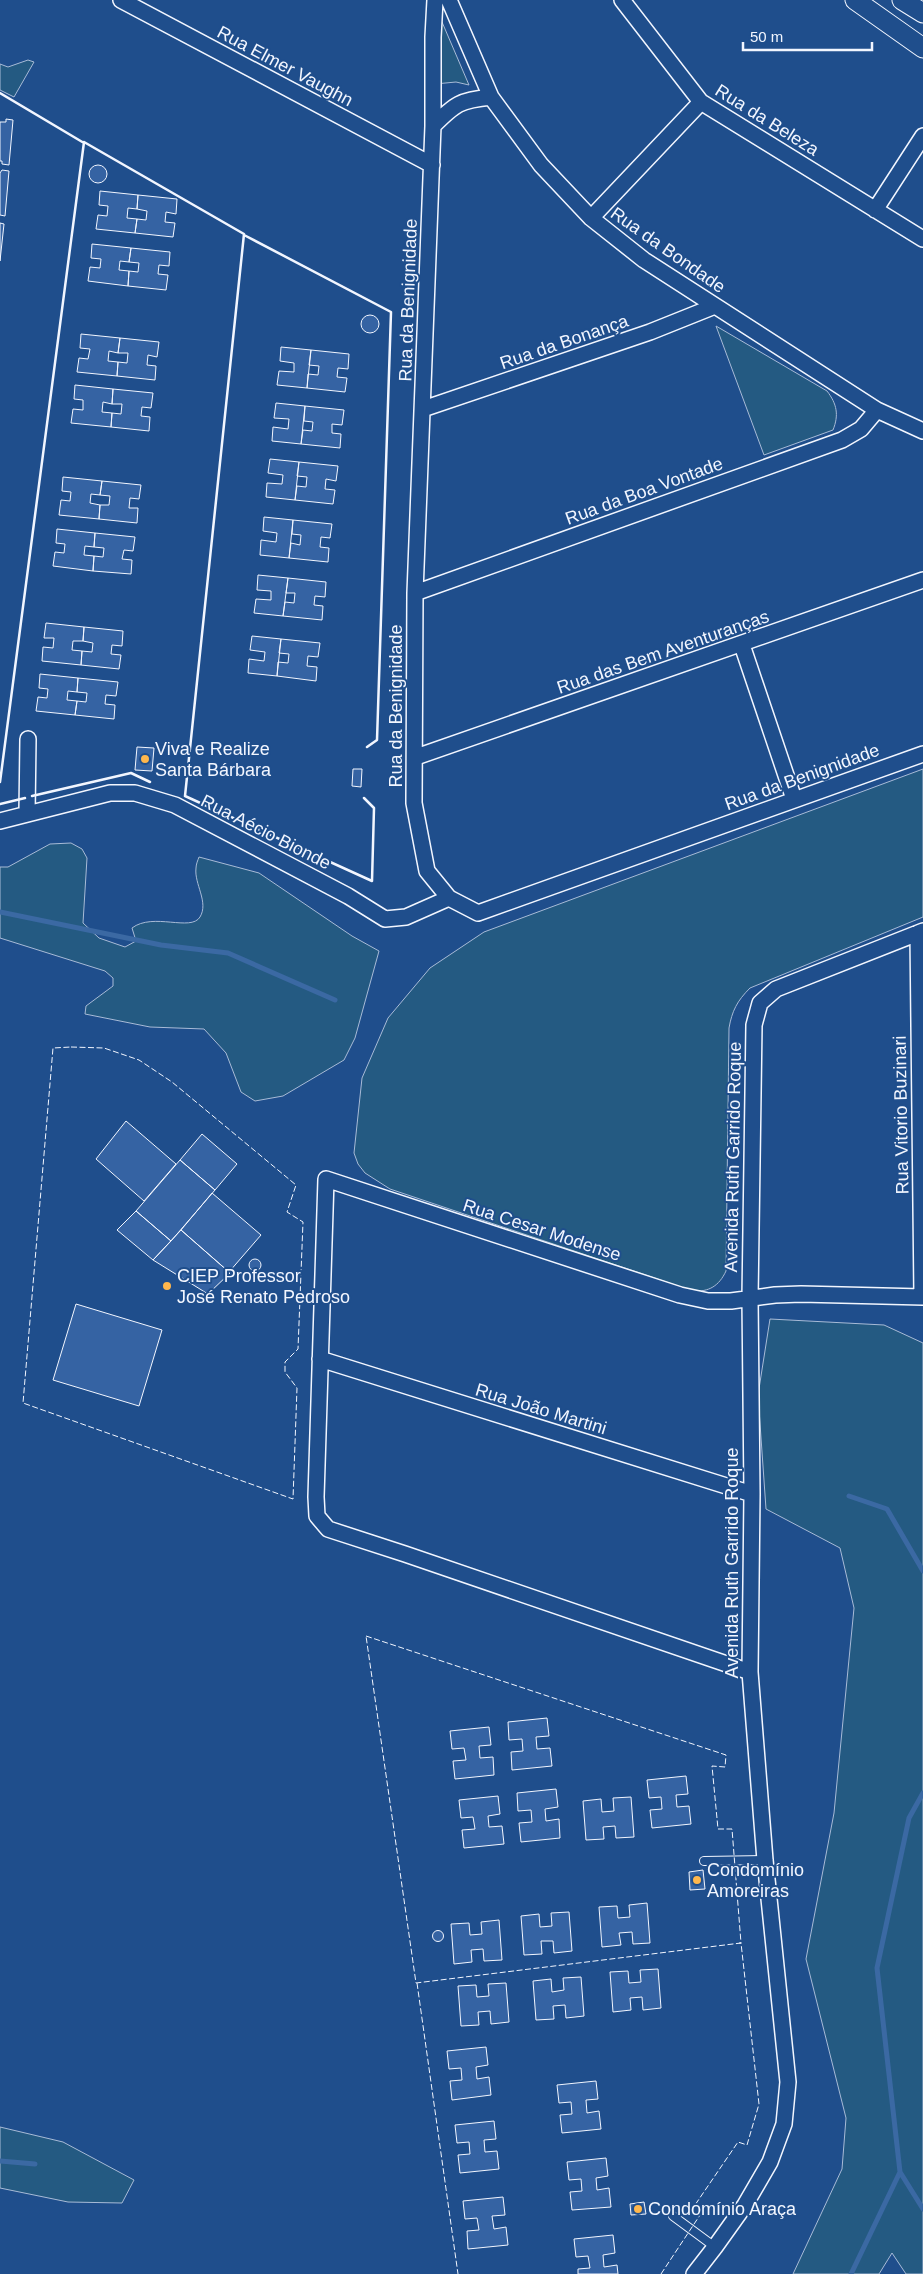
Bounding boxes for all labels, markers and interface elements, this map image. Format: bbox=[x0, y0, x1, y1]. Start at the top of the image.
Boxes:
scale bar bbox=[743, 20, 872, 52]
street label: Rua Elmer Vaughn bbox=[214, 22, 356, 110]
text: 50 m bbox=[750, 28, 783, 45]
street label: Rua da Beleza bbox=[712, 80, 823, 160]
street label: Rua da Bondade bbox=[607, 203, 729, 297]
street label: Rua da Benignidade bbox=[395, 218, 421, 382]
street label: Rua da Bonança bbox=[497, 310, 632, 373]
street label: Rua da Boa Vontade bbox=[563, 453, 725, 529]
street label: Rua das Bem Aventuranças bbox=[554, 606, 772, 698]
street label: Rua da Benignidade bbox=[386, 624, 406, 788]
place label: Viva e Realize Santa Bárbara bbox=[155, 739, 272, 780]
street label: Rua da Benignidade bbox=[722, 740, 882, 814]
marker: Viva e Realize Santa Bárbara bbox=[139, 753, 151, 765]
street label: Rua Aécio Bionde bbox=[198, 791, 334, 873]
street label: Rua Vitorio Buzinari bbox=[890, 1035, 912, 1195]
street label: Avenida Ruth Garrido Roque bbox=[721, 1041, 745, 1273]
street label: Rua Cesar Modense bbox=[460, 1195, 624, 1265]
place label: CIEP Professor José Renato Pedroso bbox=[177, 1266, 350, 1307]
marker: CIEP Professor José Renato Pedroso bbox=[161, 1280, 173, 1292]
street label: Rua João Martini bbox=[473, 1380, 609, 1438]
street label: Avenida Ruth Garrido Roque bbox=[722, 1448, 742, 1678]
place label: Condomínio Amoreiras bbox=[707, 1860, 804, 1901]
marker: Condomínio Amoreiras bbox=[691, 1874, 703, 1886]
place label: Condomínio Araça bbox=[648, 2199, 797, 2219]
marker: Condomínio Araça bbox=[632, 2203, 644, 2215]

